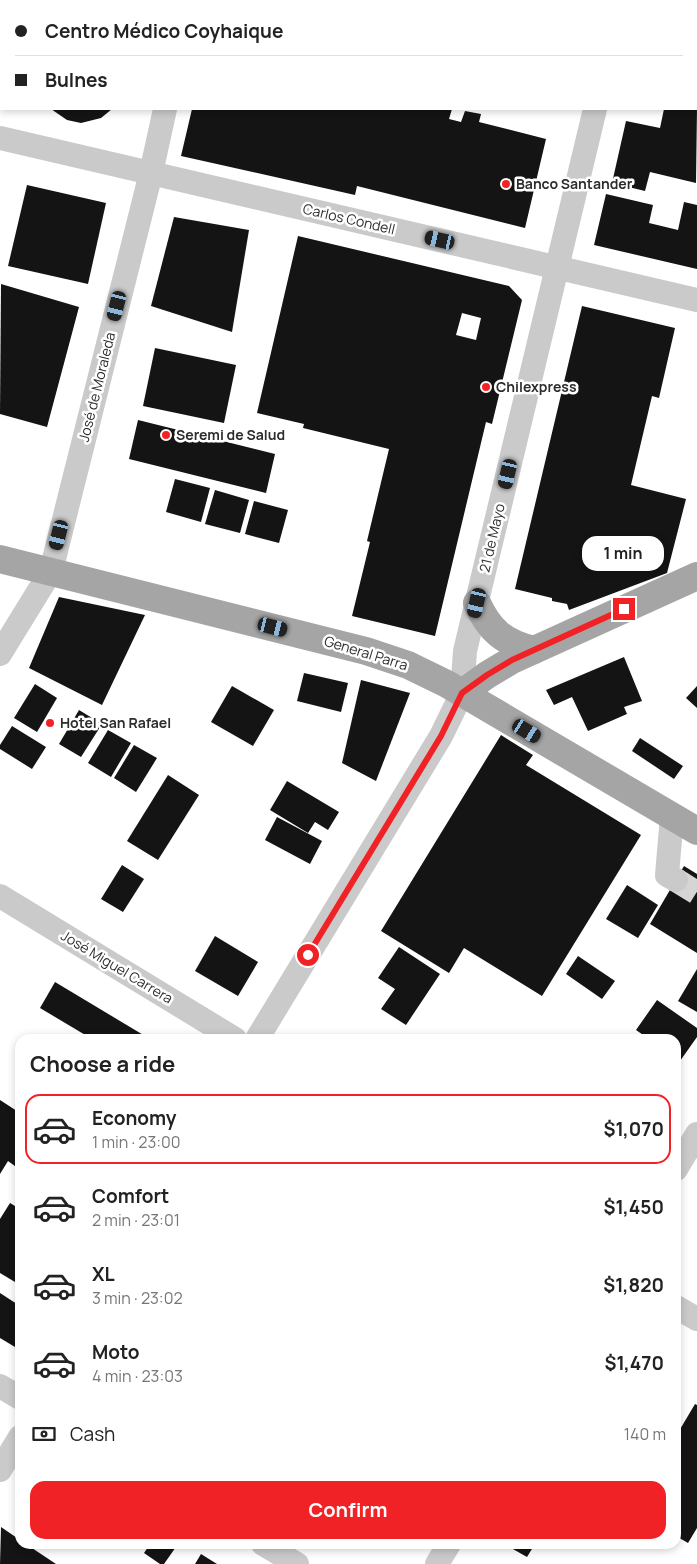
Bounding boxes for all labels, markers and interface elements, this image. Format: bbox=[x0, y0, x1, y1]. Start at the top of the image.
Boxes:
text: Centro Médico Coyhaique bbox=[45, 18, 283, 44]
text: Bulnes bbox=[45, 67, 108, 93]
place label: Banco Santander bbox=[516, 174, 633, 193]
marker: Banco Santander bbox=[500, 178, 512, 190]
street label: Carlos Condell bbox=[301, 199, 397, 238]
car bbox=[423, 229, 456, 251]
car bbox=[106, 290, 127, 322]
street label: José de Moraleda bbox=[74, 330, 119, 444]
place label: Chilexpress bbox=[496, 377, 577, 396]
marker: Chilexpress bbox=[480, 381, 492, 393]
place label: Seremi de Salud bbox=[176, 425, 285, 444]
marker: Seremi de Salud bbox=[160, 429, 172, 441]
car bbox=[497, 458, 518, 490]
street label: 21 de Mayo bbox=[474, 502, 509, 574]
car bbox=[48, 519, 69, 551]
callout: 1 min bbox=[583, 536, 665, 572]
text: 1 min bbox=[603, 542, 643, 564]
car bbox=[466, 587, 487, 619]
route end bbox=[613, 598, 635, 620]
car bbox=[256, 616, 289, 638]
street label: General Parra bbox=[322, 631, 410, 674]
place label: Hotel San Rafael bbox=[60, 713, 171, 732]
marker: Hotel San Rafael bbox=[44, 717, 56, 729]
car bbox=[510, 717, 543, 745]
street label: José Miguel Carrera bbox=[58, 926, 177, 1008]
route start bbox=[297, 944, 319, 966]
text: Choose a ride bbox=[30, 1049, 175, 1079]
text: Economy bbox=[92, 1105, 176, 1131]
icon: car bbox=[32, 1107, 77, 1152]
text: $1,070 bbox=[604, 1116, 664, 1142]
text: 1 min · 23:00 bbox=[92, 1131, 181, 1153]
text: Comfort bbox=[92, 1183, 169, 1209]
icon: car bbox=[32, 1185, 77, 1230]
text: $1,450 bbox=[604, 1194, 664, 1220]
text: 2 min · 23:01 bbox=[92, 1209, 180, 1231]
text: XL bbox=[92, 1261, 115, 1287]
icon: car bbox=[32, 1263, 77, 1308]
text: $1,820 bbox=[603, 1272, 664, 1298]
text: 3 min · 23:02 bbox=[92, 1287, 183, 1309]
text: Moto bbox=[92, 1339, 139, 1365]
icon: car bbox=[32, 1341, 77, 1386]
text: $1,470 bbox=[605, 1350, 664, 1376]
text: 4 min · 23:03 bbox=[92, 1365, 183, 1387]
icon: cash bbox=[30, 1420, 58, 1448]
text: Cash bbox=[70, 1421, 115, 1447]
text: 140 m bbox=[624, 1423, 666, 1445]
button: Confirm bbox=[30, 1481, 666, 1539]

